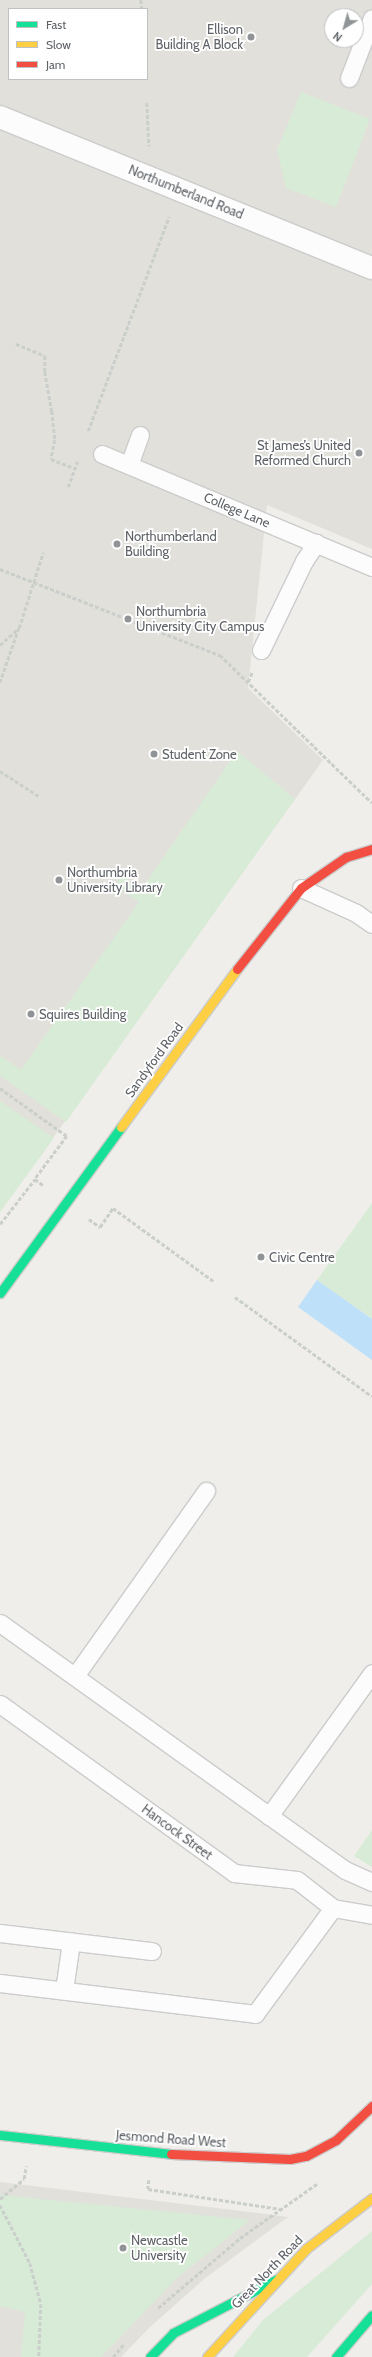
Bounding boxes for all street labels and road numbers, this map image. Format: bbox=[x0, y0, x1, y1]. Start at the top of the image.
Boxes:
street label: Northumberland Road bbox=[126, 162, 246, 222]
street label: College Lane bbox=[202, 489, 272, 531]
street label: Sandyford Road bbox=[122, 1020, 186, 1100]
street label: Hancock Street bbox=[139, 1801, 215, 1863]
street label: Jesmond Road West bbox=[115, 2127, 227, 2151]
street label: Great North Road bbox=[228, 2232, 306, 2312]

